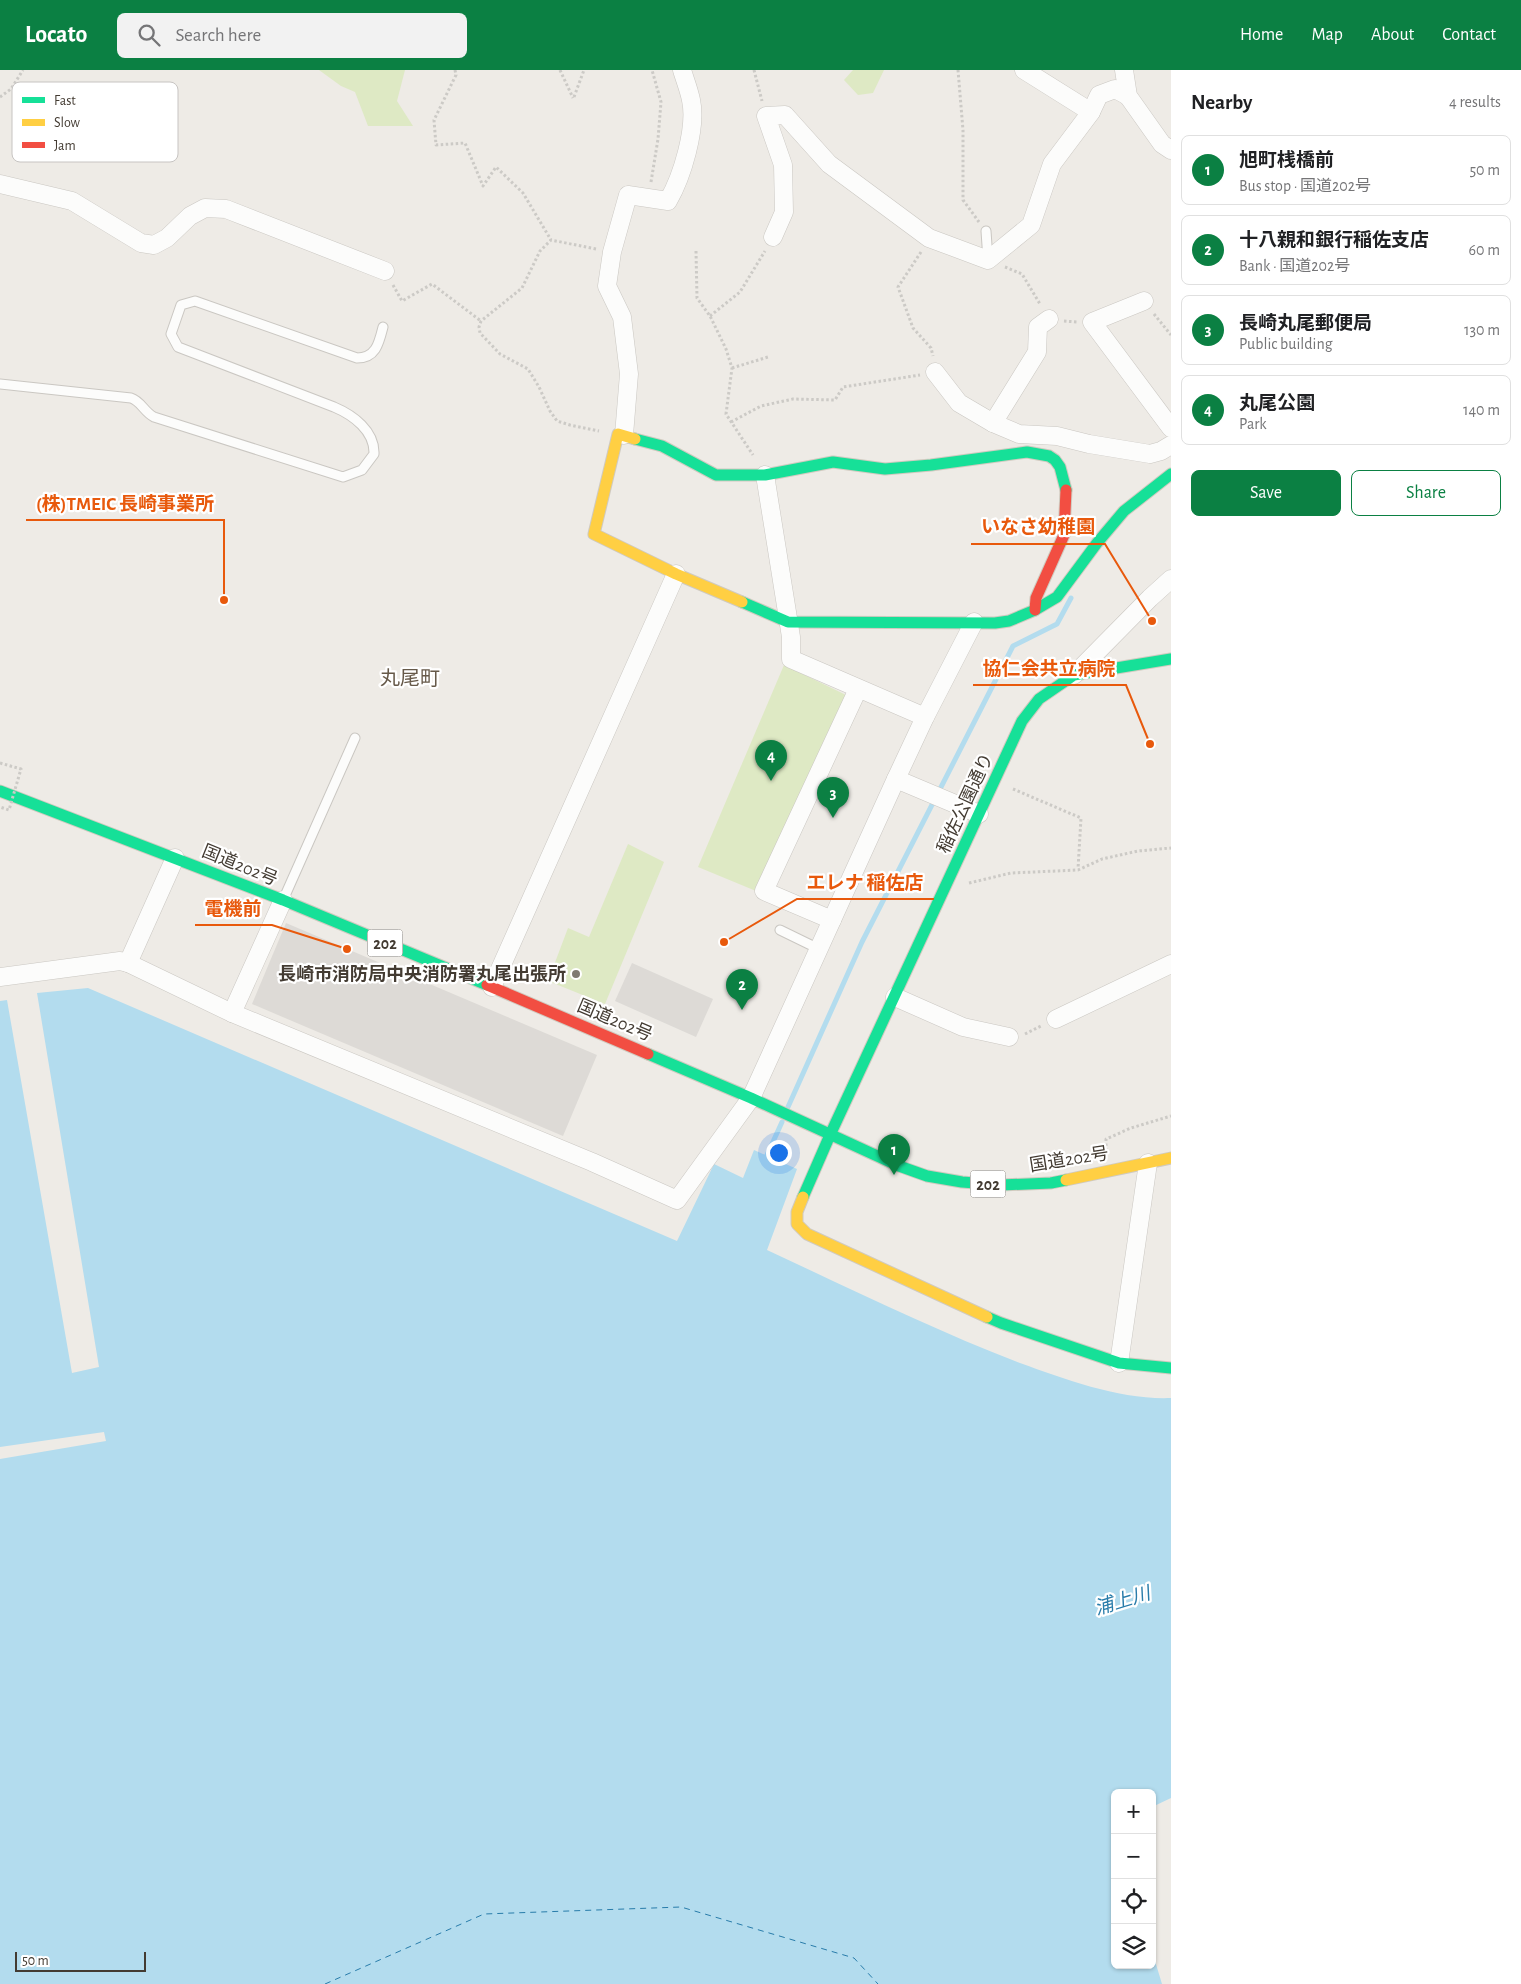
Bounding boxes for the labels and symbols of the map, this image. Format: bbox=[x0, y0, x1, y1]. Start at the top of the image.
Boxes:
legend bbox=[12, 82, 178, 162]
text: Fast bbox=[54, 94, 76, 108]
text: Slow bbox=[54, 116, 81, 130]
text: Jam bbox=[54, 139, 76, 153]
callout: (株)TMEIC 長崎事業所 bbox=[26, 486, 224, 520]
text: (株)TMEIC 長崎事業所 bbox=[36, 494, 214, 514]
callout: いなさ幼稚園 bbox=[971, 510, 1105, 544]
text: いなさ幼稚園 bbox=[981, 516, 1095, 537]
callout: 協仁会共立病院 bbox=[973, 651, 1126, 685]
text: 協仁会共立病院 bbox=[982, 658, 1116, 679]
district label: 丸尾町 bbox=[380, 668, 440, 689]
pin: 4 bbox=[755, 740, 787, 781]
street label: 稲佐公園通り bbox=[934, 750, 997, 856]
pin: 3 bbox=[817, 777, 849, 818]
street label: 国道202号 bbox=[199, 841, 281, 889]
callout: エレナ 稲佐店 bbox=[797, 865, 934, 899]
text: エレナ 稲佐店 bbox=[807, 872, 923, 893]
callout: 電機前 bbox=[195, 891, 272, 925]
text: 電機前 bbox=[204, 898, 262, 919]
road number: 202 bbox=[368, 930, 402, 956]
place label: 長崎市消防局中央消防署丸尾出張所 bbox=[278, 964, 566, 984]
marker: 長崎市消防局中央消防署丸尾出張所 bbox=[570, 968, 582, 980]
pin: 2 bbox=[726, 969, 758, 1010]
street label: 国道202号 bbox=[574, 995, 656, 1045]
pin: 1 bbox=[878, 1134, 910, 1175]
your location bbox=[766, 1140, 792, 1166]
street label: 国道202号 bbox=[1028, 1143, 1110, 1175]
road number: 202 bbox=[970, 1170, 1006, 1198]
water label: 浦上川 bbox=[1092, 1582, 1154, 1619]
scale bar bbox=[15, 1949, 146, 1972]

